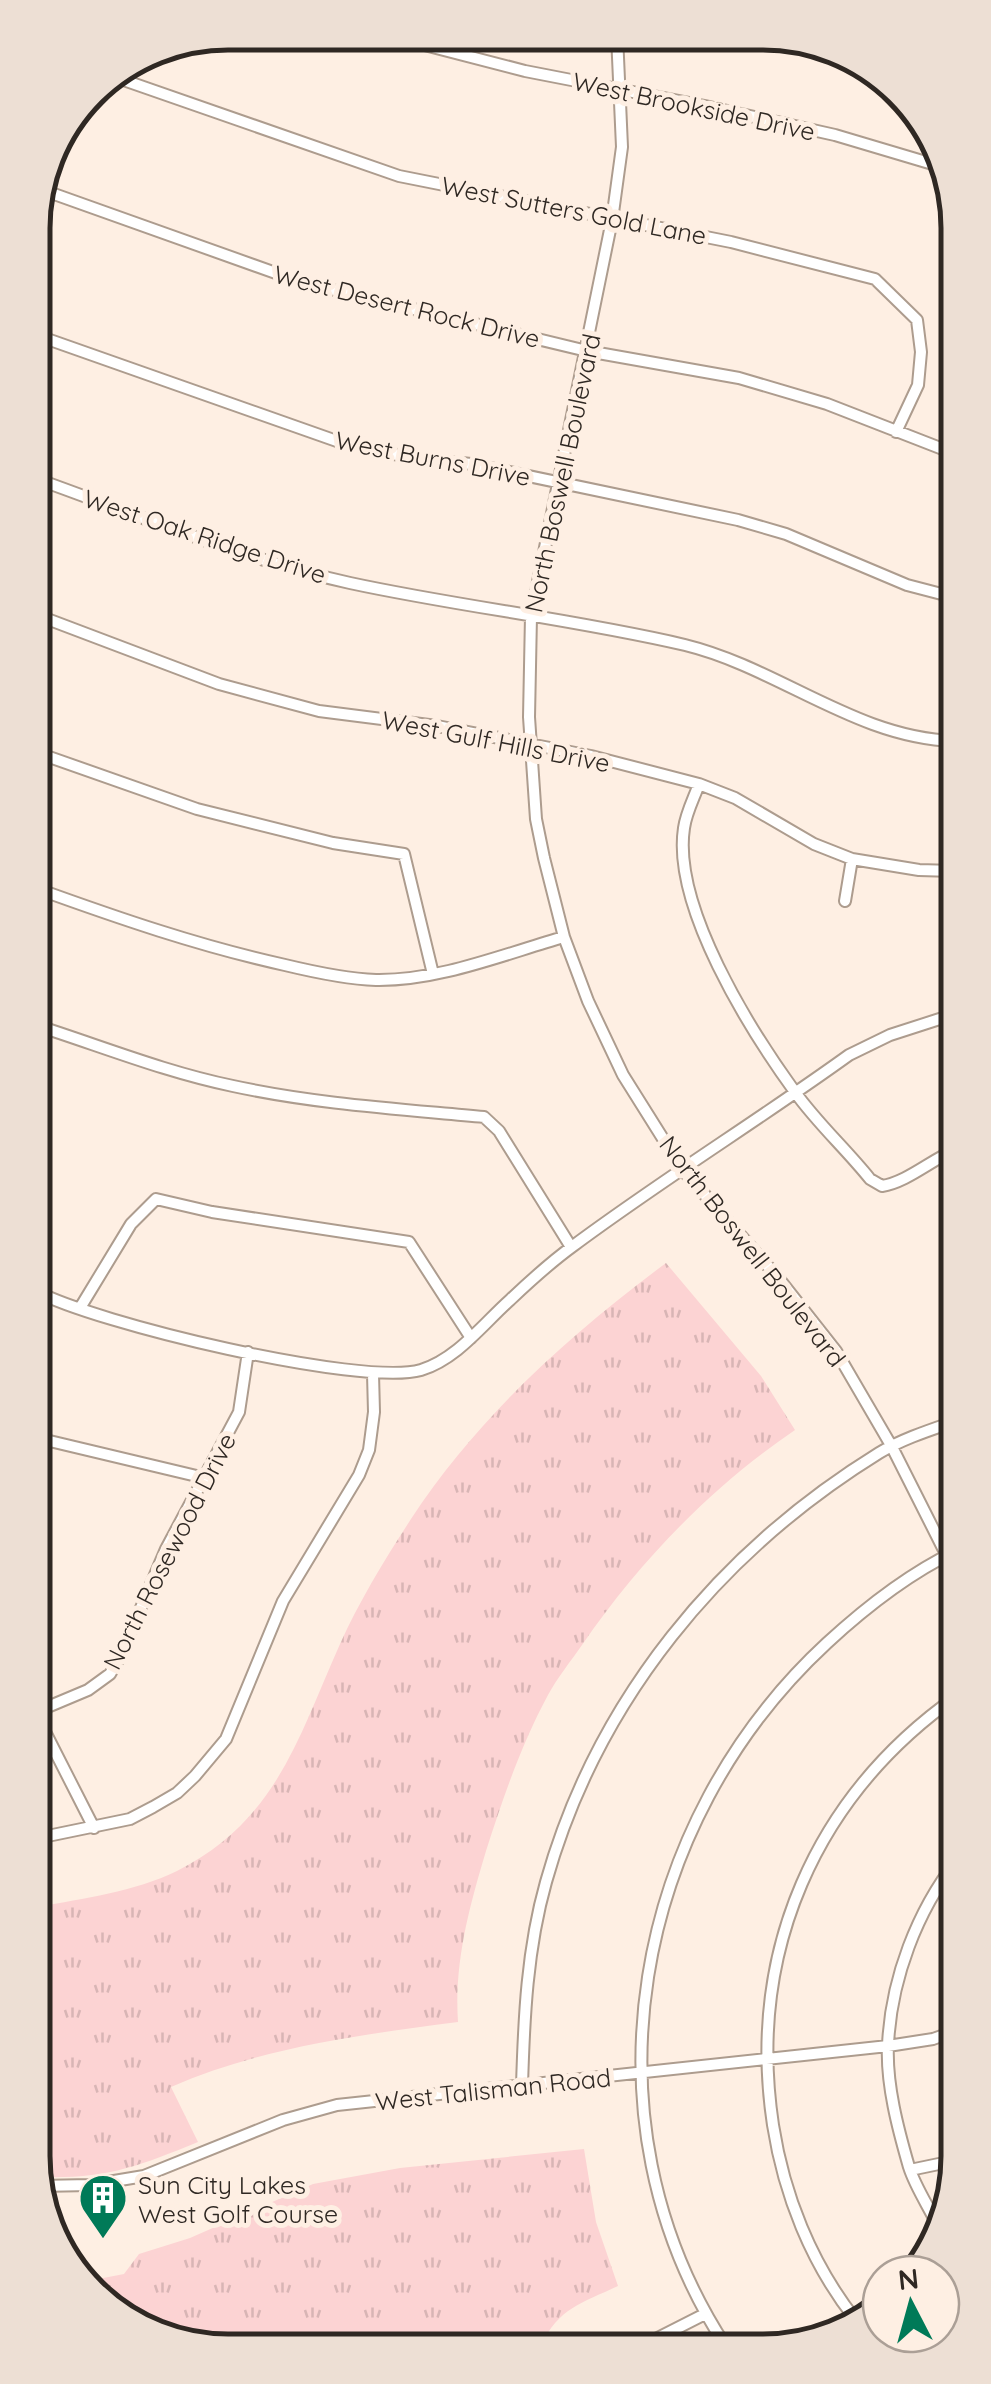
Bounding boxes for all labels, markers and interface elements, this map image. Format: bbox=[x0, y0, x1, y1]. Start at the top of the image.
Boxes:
street label: West Brookside Drive bbox=[570, 65, 818, 147]
street label: West Sutters Gold Lane bbox=[439, 169, 709, 251]
street label: West Desert Rock Drive bbox=[271, 258, 543, 354]
street label: North Boswell Boulevard bbox=[517, 331, 607, 615]
street label: West Burns Drive bbox=[333, 424, 533, 492]
street label: West Oak Ridge Drive bbox=[80, 482, 330, 590]
street label: West Gulf Hills Drive bbox=[379, 704, 613, 778]
street label: North Boswell Boulevard bbox=[653, 1129, 853, 1373]
street label: North Rosewood Drive bbox=[96, 1428, 242, 1674]
street label: West Talisman Road bbox=[374, 2061, 612, 2117]
place label: Sun City Lakes West Golf Course bbox=[138, 2169, 338, 2229]
building icon: Sun City Lakes West Golf Course bbox=[77, 2172, 129, 2240]
north arrow bbox=[861, 2254, 961, 2354]
text: N bbox=[896, 2260, 920, 2297]

